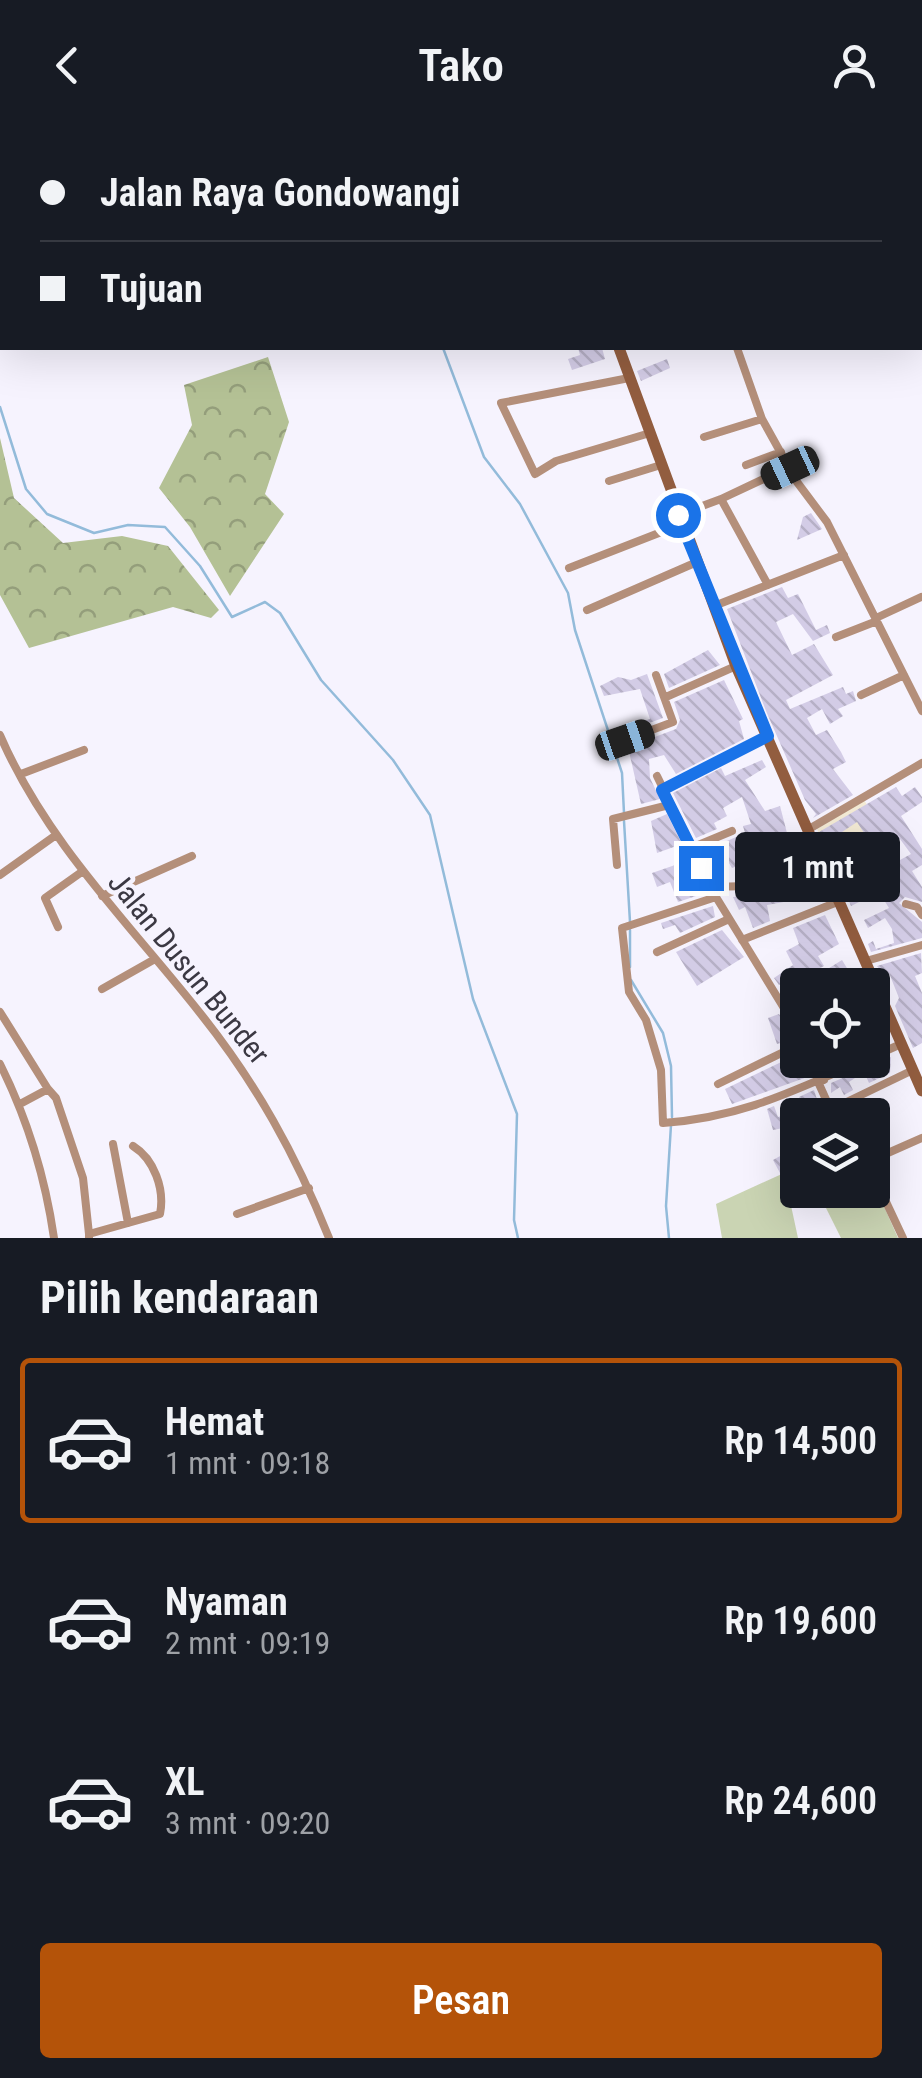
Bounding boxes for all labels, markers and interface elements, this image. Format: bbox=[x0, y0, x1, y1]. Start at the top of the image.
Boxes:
icon: back bbox=[40, 38, 95, 93]
icon: person bbox=[827, 38, 882, 93]
text: Tako bbox=[418, 39, 504, 92]
text: Jalan Raya Gondowangi bbox=[100, 171, 460, 215]
text: Tujuan bbox=[100, 267, 203, 311]
car bbox=[756, 442, 824, 494]
route start bbox=[656, 493, 701, 538]
car bbox=[592, 716, 658, 764]
callout: 1 mnt bbox=[736, 833, 901, 903]
route end bbox=[679, 846, 724, 891]
text: 1 mnt bbox=[781, 848, 854, 886]
street label: Jalan Dusun Bunder bbox=[101, 865, 277, 1071]
map controls bbox=[780, 968, 890, 1208]
button: locate bbox=[780, 968, 890, 1078]
button: layers bbox=[780, 1098, 890, 1208]
text: Pilih kendaraan bbox=[40, 1271, 319, 1324]
icon: car bbox=[45, 1396, 135, 1486]
text: Hemat bbox=[165, 1400, 264, 1444]
text: Rp 14,500 bbox=[724, 1419, 877, 1463]
text: 1 mnt · 09:18 bbox=[165, 1444, 330, 1482]
icon: car bbox=[45, 1576, 135, 1666]
text: Nyaman bbox=[165, 1580, 288, 1624]
text: Rp 19,600 bbox=[724, 1599, 877, 1643]
text: 2 mnt · 09:19 bbox=[165, 1624, 330, 1662]
icon: car bbox=[45, 1756, 135, 1846]
text: XL bbox=[165, 1760, 204, 1804]
text: Rp 24,600 bbox=[724, 1779, 877, 1823]
text: 3 mnt · 09:20 bbox=[165, 1804, 330, 1842]
button: Pesan bbox=[40, 1943, 882, 2058]

